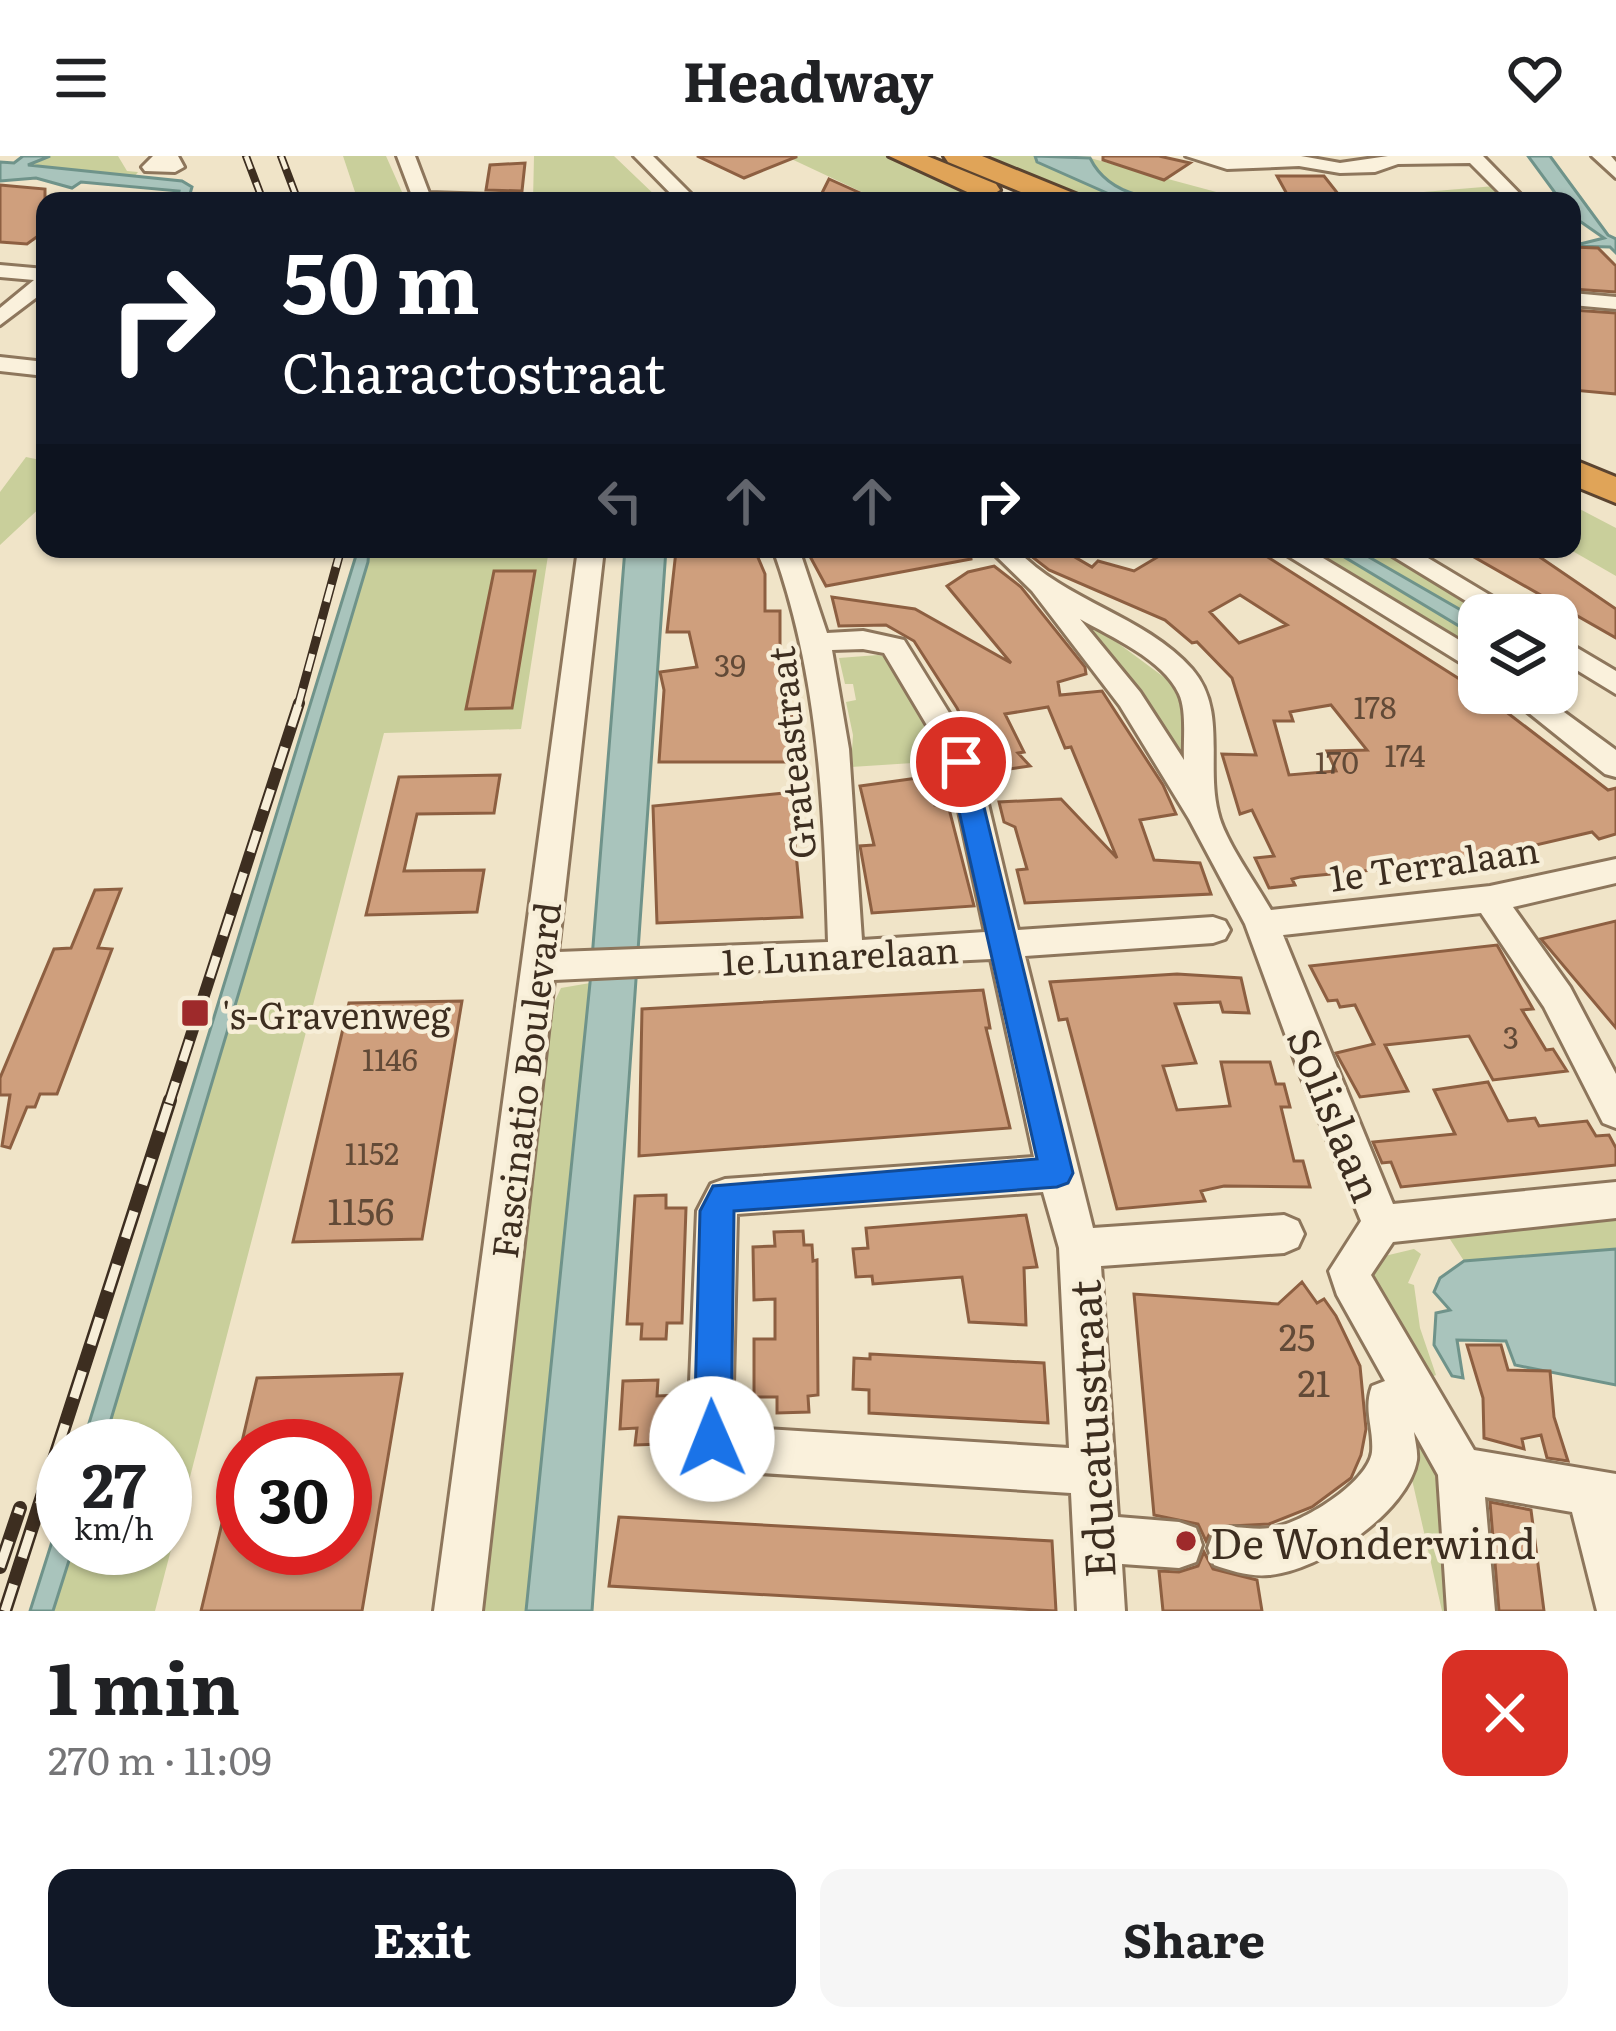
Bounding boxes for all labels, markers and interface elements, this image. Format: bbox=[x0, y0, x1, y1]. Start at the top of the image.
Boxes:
text: Headway bbox=[683, 38, 933, 119]
icon: menu bbox=[48, 45, 114, 111]
icon: heart bbox=[1502, 45, 1568, 111]
text: 50 m bbox=[282, 215, 480, 340]
icon: right bbox=[84, 240, 240, 396]
text: Charactostraat bbox=[282, 329, 666, 410]
icon: left bbox=[587, 468, 653, 534]
icon: ahead bbox=[713, 468, 779, 534]
icon: ahead bbox=[839, 468, 905, 534]
icon: right bbox=[965, 468, 1031, 534]
map controls bbox=[1458, 594, 1578, 714]
button: layers bbox=[1458, 594, 1578, 714]
house number: 39 bbox=[714, 642, 746, 686]
street label: Grateastraat bbox=[752, 644, 828, 862]
house number: 178 bbox=[1353, 684, 1397, 728]
pin bbox=[910, 711, 1012, 813]
icon: arrive bbox=[928, 729, 994, 795]
house number: 174 bbox=[1385, 732, 1425, 776]
house number: 170 bbox=[1315, 739, 1359, 783]
street label: 1e Terralaan bbox=[1326, 821, 1542, 903]
street label: Fascinatio Boulevard bbox=[476, 899, 572, 1261]
street label: 1e Lunarelaan bbox=[720, 921, 960, 987]
place label: 's-Gravenweg bbox=[222, 987, 452, 1040]
marker: 's-Gravenweg bbox=[179, 997, 211, 1029]
house number: 3 bbox=[1503, 1014, 1519, 1058]
street label: Solislaan bbox=[1274, 1018, 1400, 1210]
house number: 1146 bbox=[362, 1036, 418, 1080]
house number: 1152 bbox=[345, 1130, 399, 1174]
house number: 1156 bbox=[328, 1183, 394, 1236]
street label: Educatusstraat bbox=[1051, 1278, 1129, 1580]
house number: 25 bbox=[1279, 1309, 1315, 1362]
house number: 21 bbox=[1298, 1355, 1330, 1408]
position arrow bbox=[649, 1376, 775, 1502]
speed limit sign: 30 bbox=[216, 1419, 372, 1575]
text: 27 bbox=[82, 1437, 146, 1526]
text: km/h bbox=[74, 1505, 154, 1549]
place label: De Wonderwind bbox=[1210, 1510, 1536, 1572]
marker: De Wonderwind bbox=[1173, 1528, 1199, 1554]
text: 1 min bbox=[48, 1630, 240, 1737]
button: close bbox=[1442, 1650, 1568, 1776]
text: 270 m · 11:09 bbox=[48, 1729, 272, 1787]
button: Exit bbox=[48, 1869, 796, 2007]
button: Share bbox=[820, 1869, 1568, 2007]

